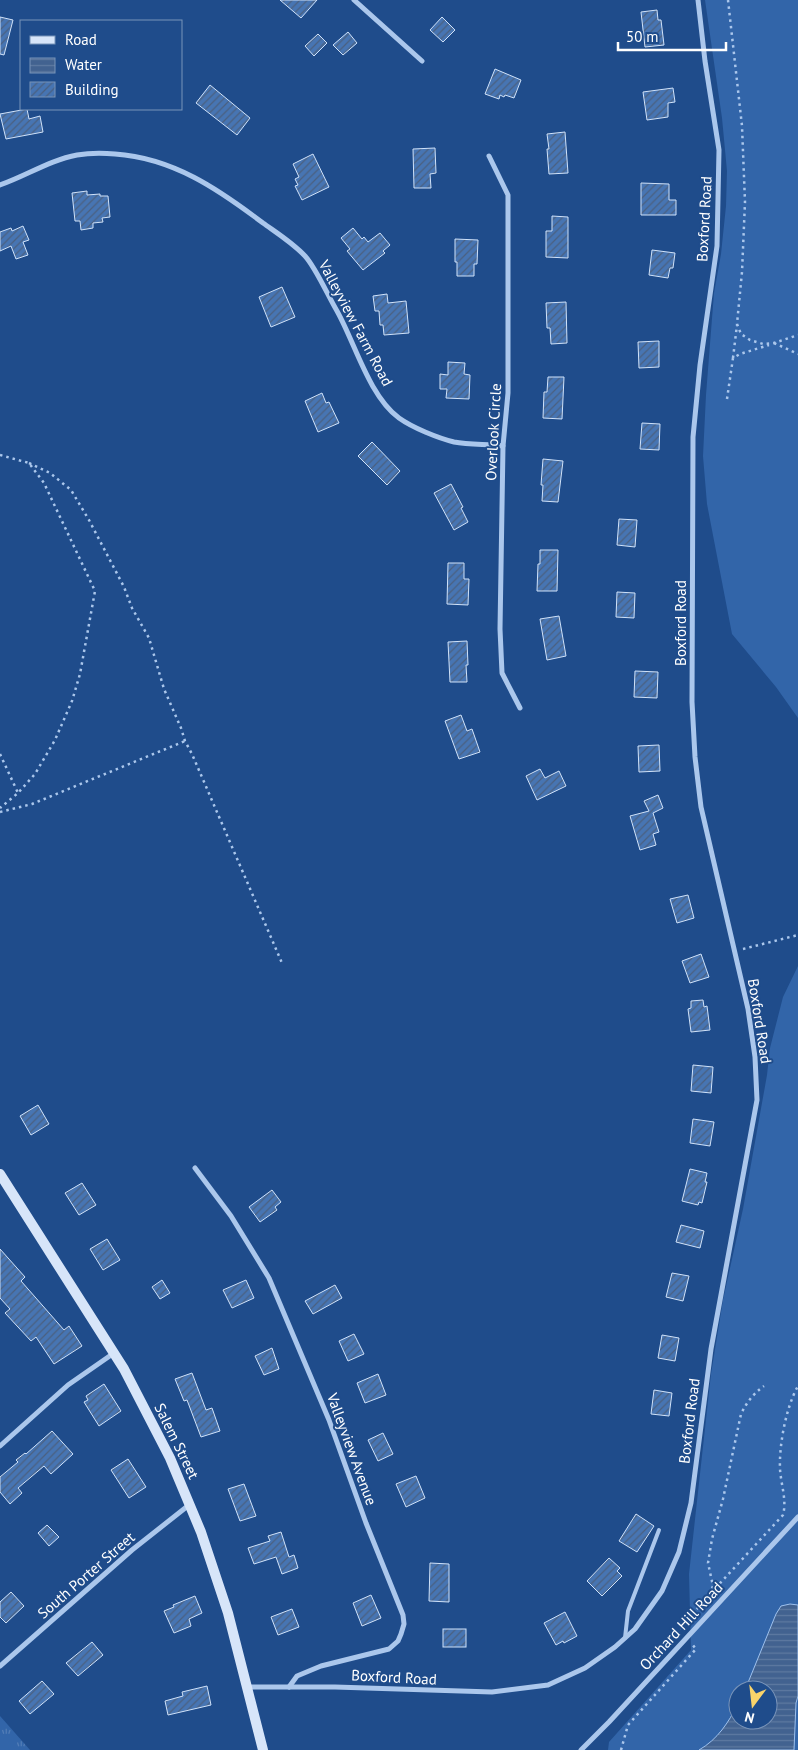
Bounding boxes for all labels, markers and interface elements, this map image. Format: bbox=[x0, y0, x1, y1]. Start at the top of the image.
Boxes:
legend bbox=[20, 20, 182, 110]
scale bar bbox=[618, 20, 726, 52]
text: 50 m bbox=[626, 27, 659, 46]
text: Road bbox=[65, 30, 97, 49]
text: Water bbox=[65, 55, 102, 74]
text: Building bbox=[65, 80, 119, 99]
street label: Boxford Road bbox=[692, 176, 716, 262]
street label: Valleyview Farm Road bbox=[314, 256, 397, 389]
street label: Overlook Circle bbox=[481, 383, 505, 481]
street label: Boxford Road bbox=[671, 580, 690, 666]
street label: Boxford Road bbox=[744, 977, 776, 1065]
street label: Boxford Road bbox=[674, 1377, 704, 1465]
street label: Valleyview Avenue bbox=[323, 1389, 381, 1508]
street label: Salem Street bbox=[151, 1400, 203, 1482]
street label: South Porter Street bbox=[33, 1528, 139, 1622]
street label: Orchard Hill Road bbox=[635, 1578, 727, 1674]
street label: Boxford Road bbox=[351, 1665, 437, 1689]
north arrow bbox=[728, 1680, 778, 1730]
text: N bbox=[743, 1708, 756, 1727]

